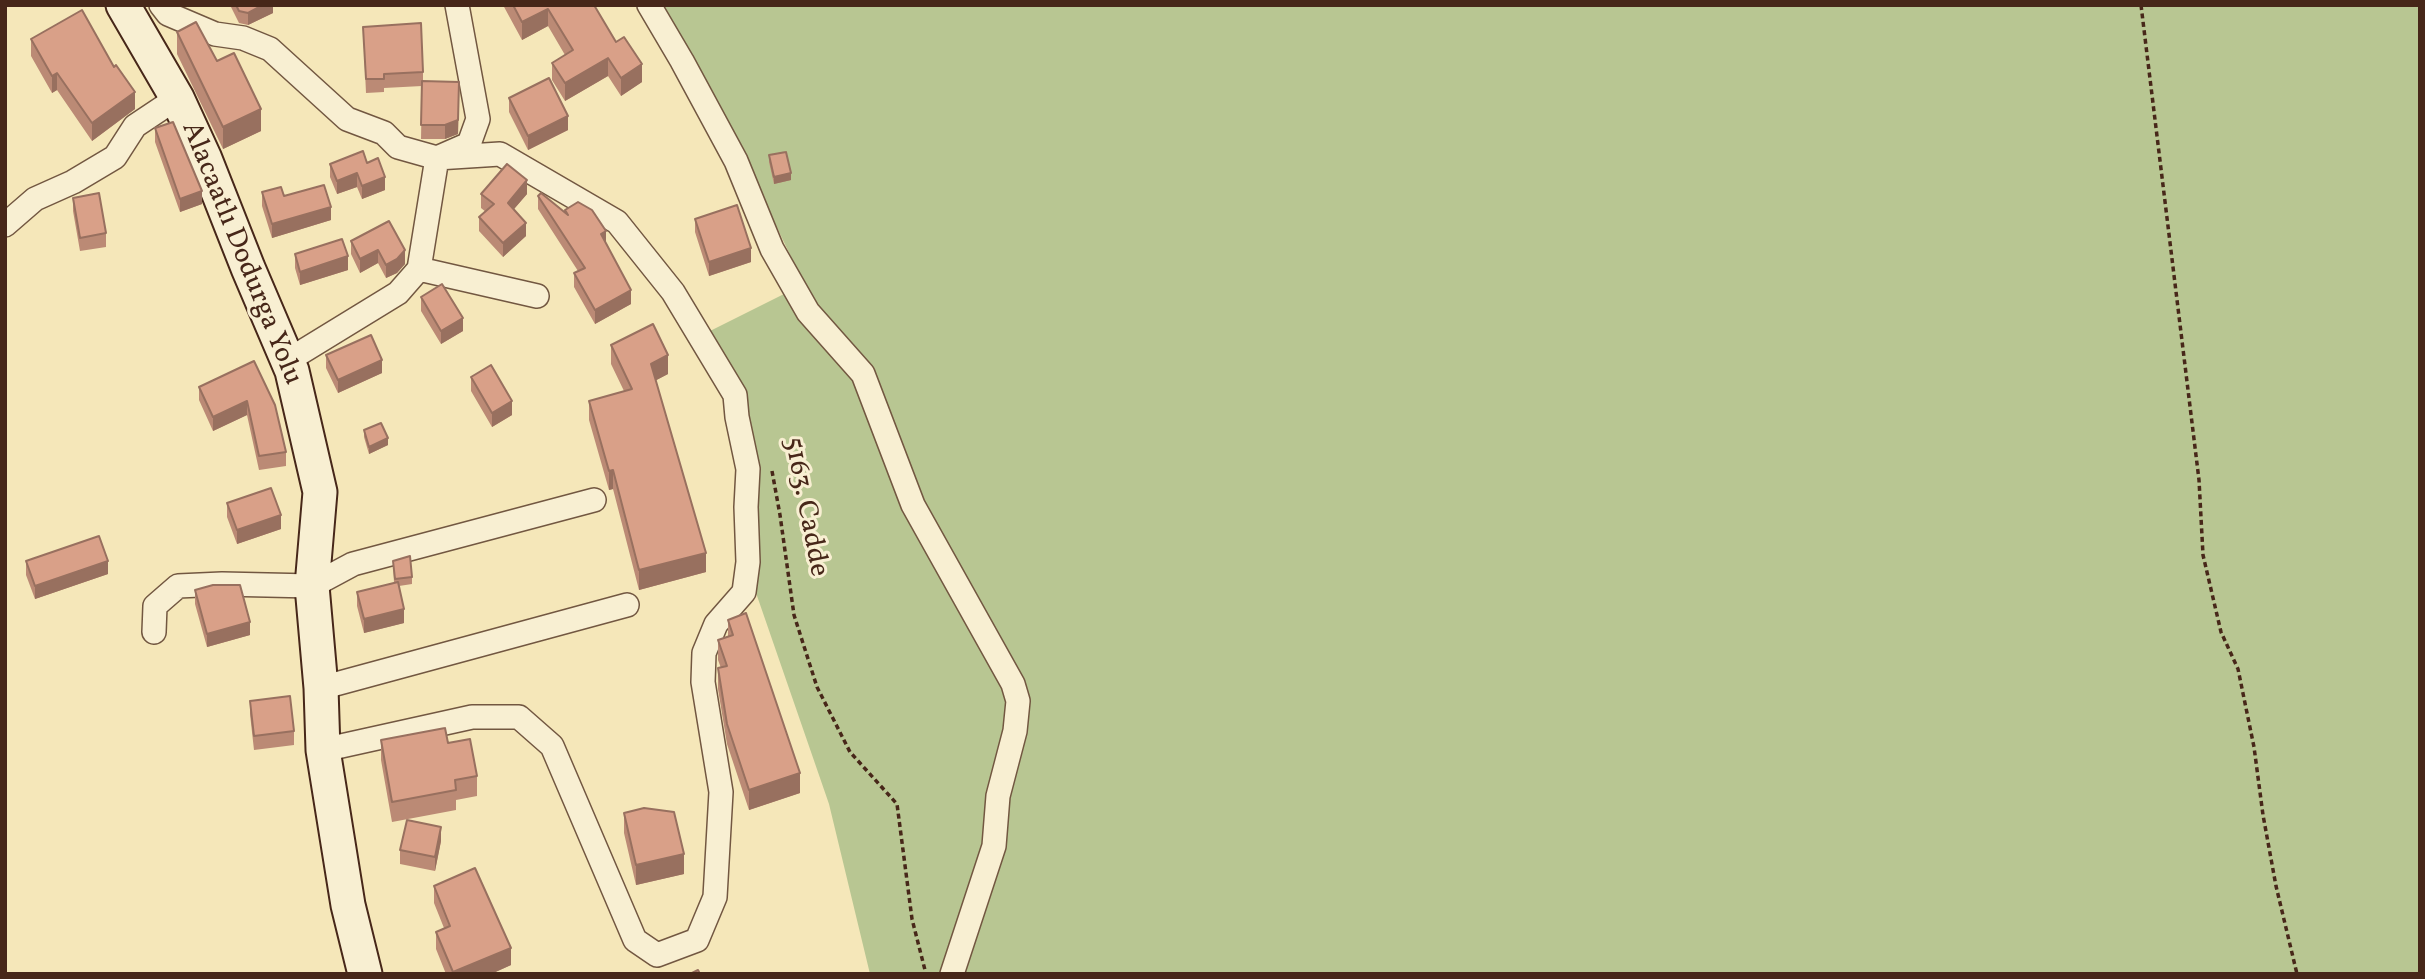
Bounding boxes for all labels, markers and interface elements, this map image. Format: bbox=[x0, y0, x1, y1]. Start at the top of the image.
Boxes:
street label: Alacaatlı Dodurga Yolu bbox=[172, 118, 308, 390]
street label: 5163. Cadde bbox=[774, 434, 834, 580]

